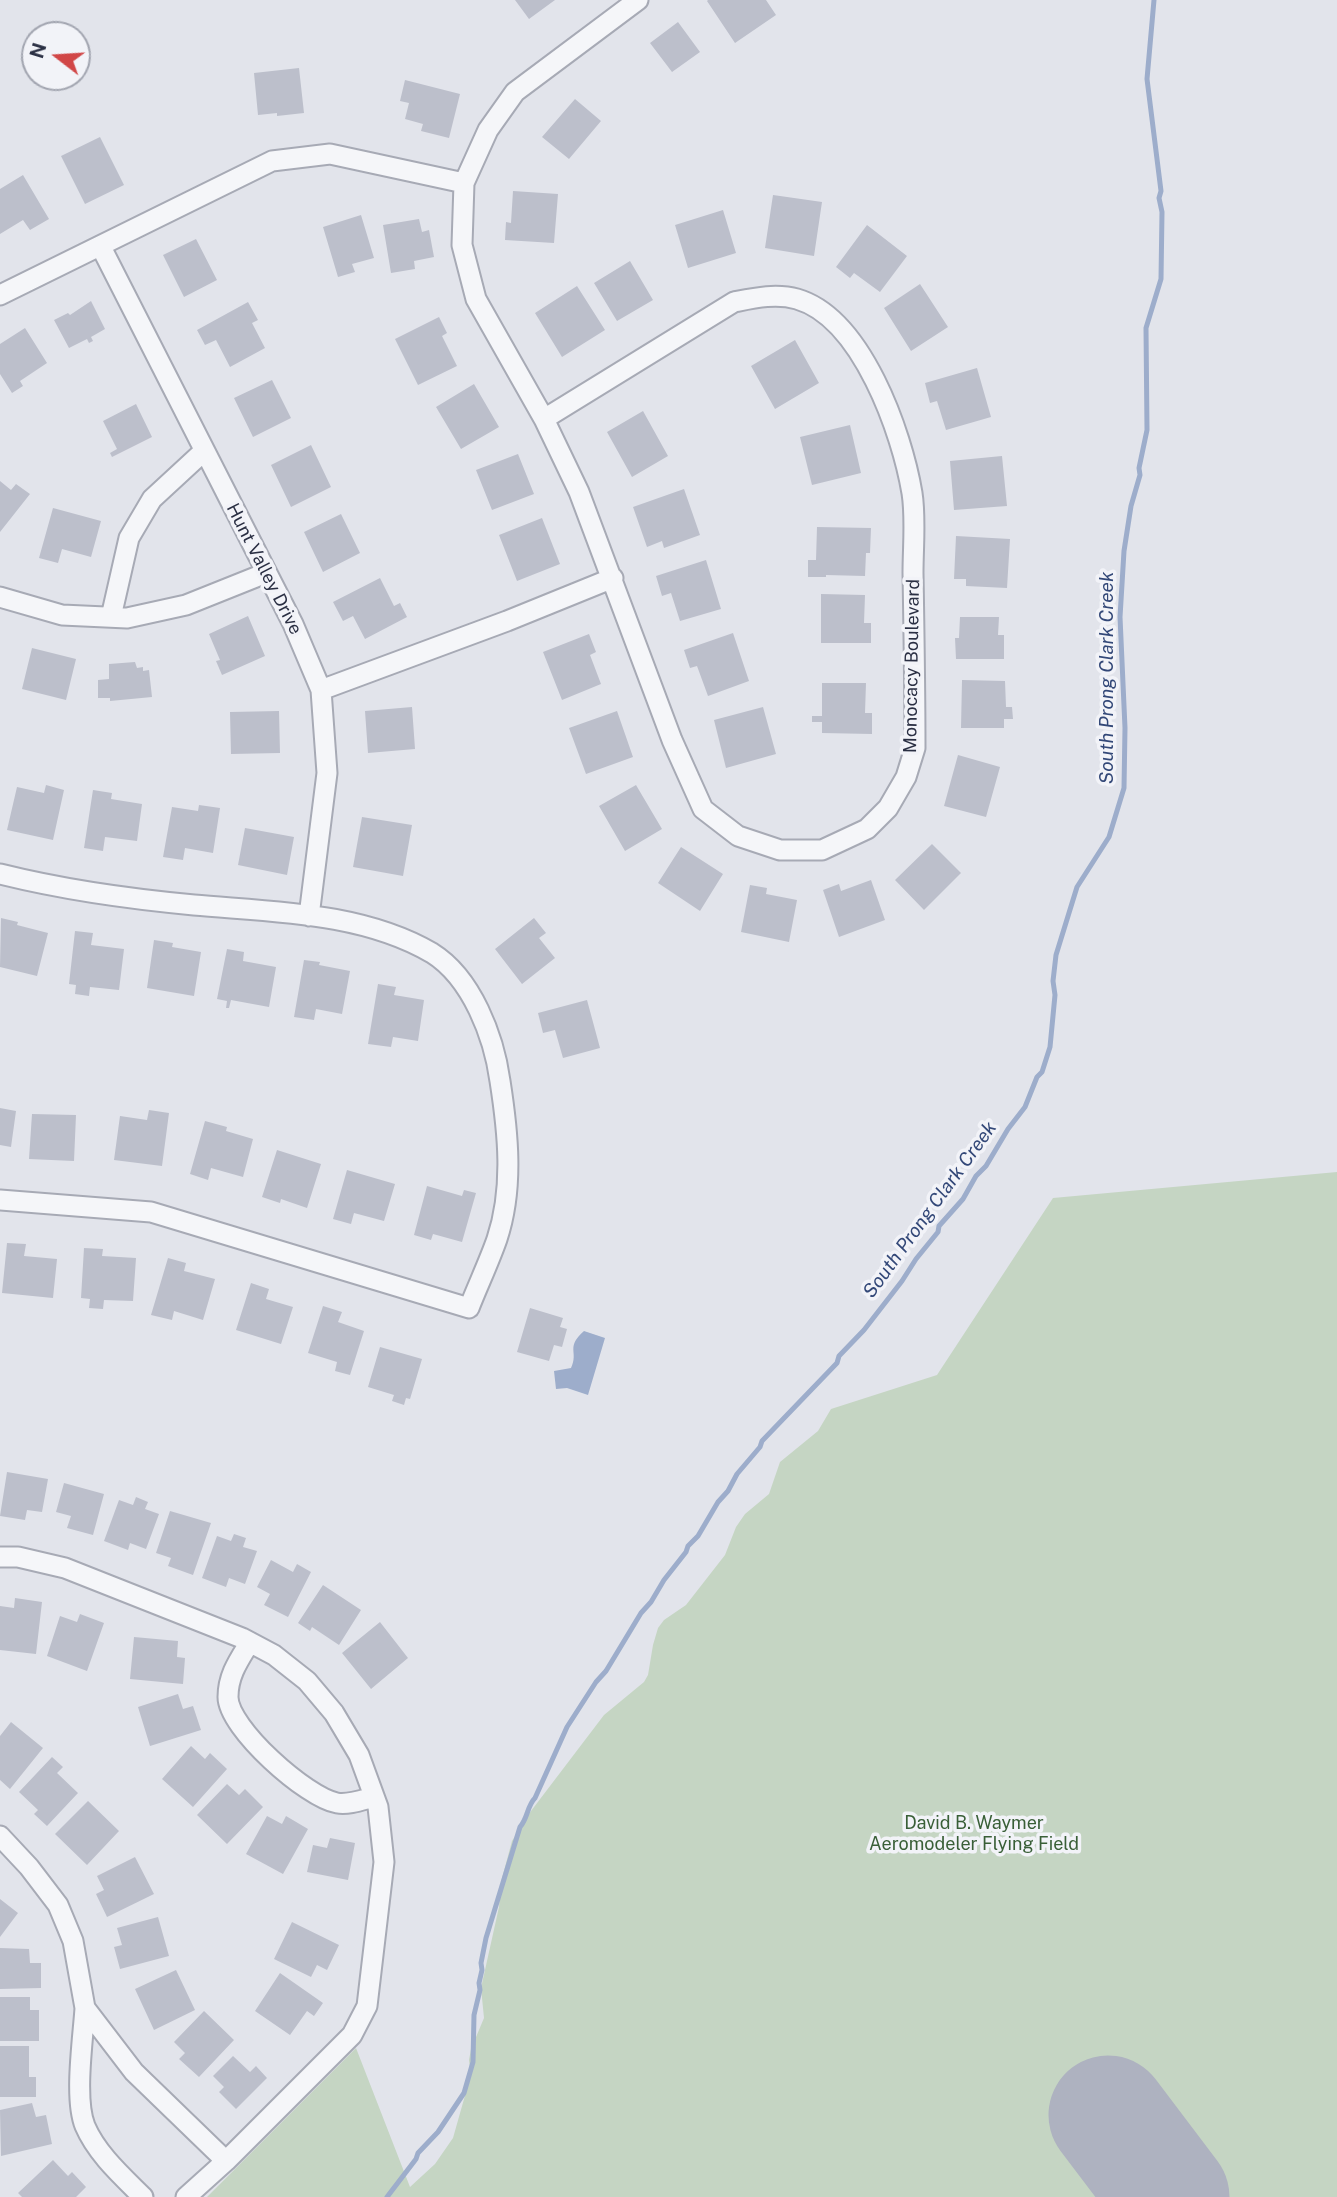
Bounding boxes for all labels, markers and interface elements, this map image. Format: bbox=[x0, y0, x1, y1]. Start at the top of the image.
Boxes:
north arrow bbox=[21, 21, 91, 91]
text: N bbox=[25, 40, 51, 61]
street label: Hunt Valley Drive bbox=[222, 500, 306, 638]
water label: South Prong Clark Creek bbox=[1096, 572, 1118, 784]
street label: Monocacy Boulevard bbox=[900, 579, 924, 753]
water label: South Prong Clark Creek bbox=[858, 1117, 1002, 1303]
park label: David B. Waymer Aeromodeler Flying Field bbox=[869, 1812, 1079, 1854]

